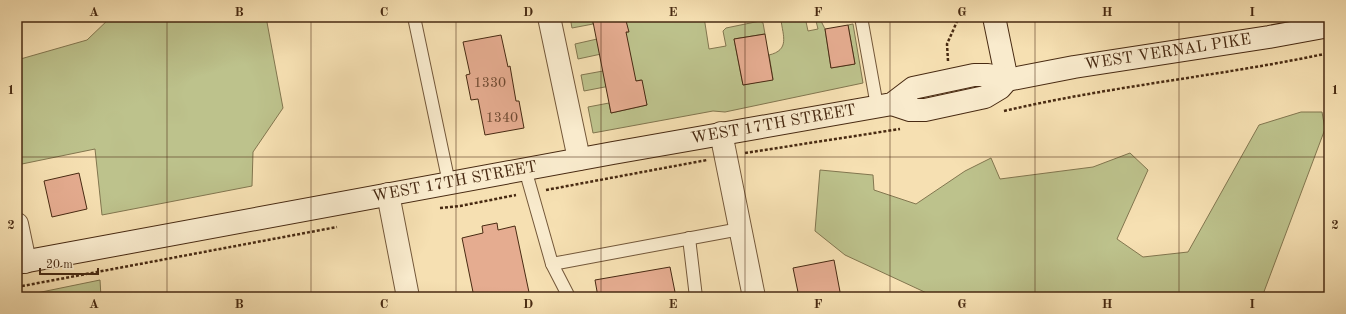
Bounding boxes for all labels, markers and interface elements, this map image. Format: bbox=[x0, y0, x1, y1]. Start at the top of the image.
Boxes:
text: A bbox=[89, 6, 99, 19]
text: B bbox=[234, 6, 244, 19]
text: C bbox=[380, 6, 388, 19]
text: D bbox=[523, 6, 533, 19]
text: E bbox=[669, 6, 678, 19]
text: F bbox=[814, 6, 823, 19]
text: G bbox=[957, 6, 967, 19]
text: H bbox=[1102, 6, 1113, 19]
text: I bbox=[1249, 6, 1255, 19]
street label: WEST VERNAL PIKE bbox=[1083, 32, 1252, 73]
house number: 1330 bbox=[474, 76, 506, 90]
text: 1 bbox=[7, 84, 15, 97]
text: 1 bbox=[1331, 84, 1339, 97]
street label: WEST 17TH STREET bbox=[690, 102, 857, 147]
house number: 1340 bbox=[486, 111, 518, 125]
street label: WEST 17TH STREET bbox=[371, 159, 538, 205]
text: 2 bbox=[7, 219, 15, 232]
text: 2 bbox=[1331, 219, 1339, 232]
scale bar bbox=[40, 250, 98, 276]
text: 20 m bbox=[46, 259, 73, 271]
text: A bbox=[89, 298, 99, 311]
text: B bbox=[234, 298, 244, 311]
text: C bbox=[380, 298, 388, 311]
text: D bbox=[523, 298, 533, 311]
text: E bbox=[669, 298, 678, 311]
text: F bbox=[814, 298, 823, 311]
text: G bbox=[957, 298, 967, 311]
text: H bbox=[1102, 298, 1113, 311]
text: I bbox=[1249, 298, 1255, 311]

